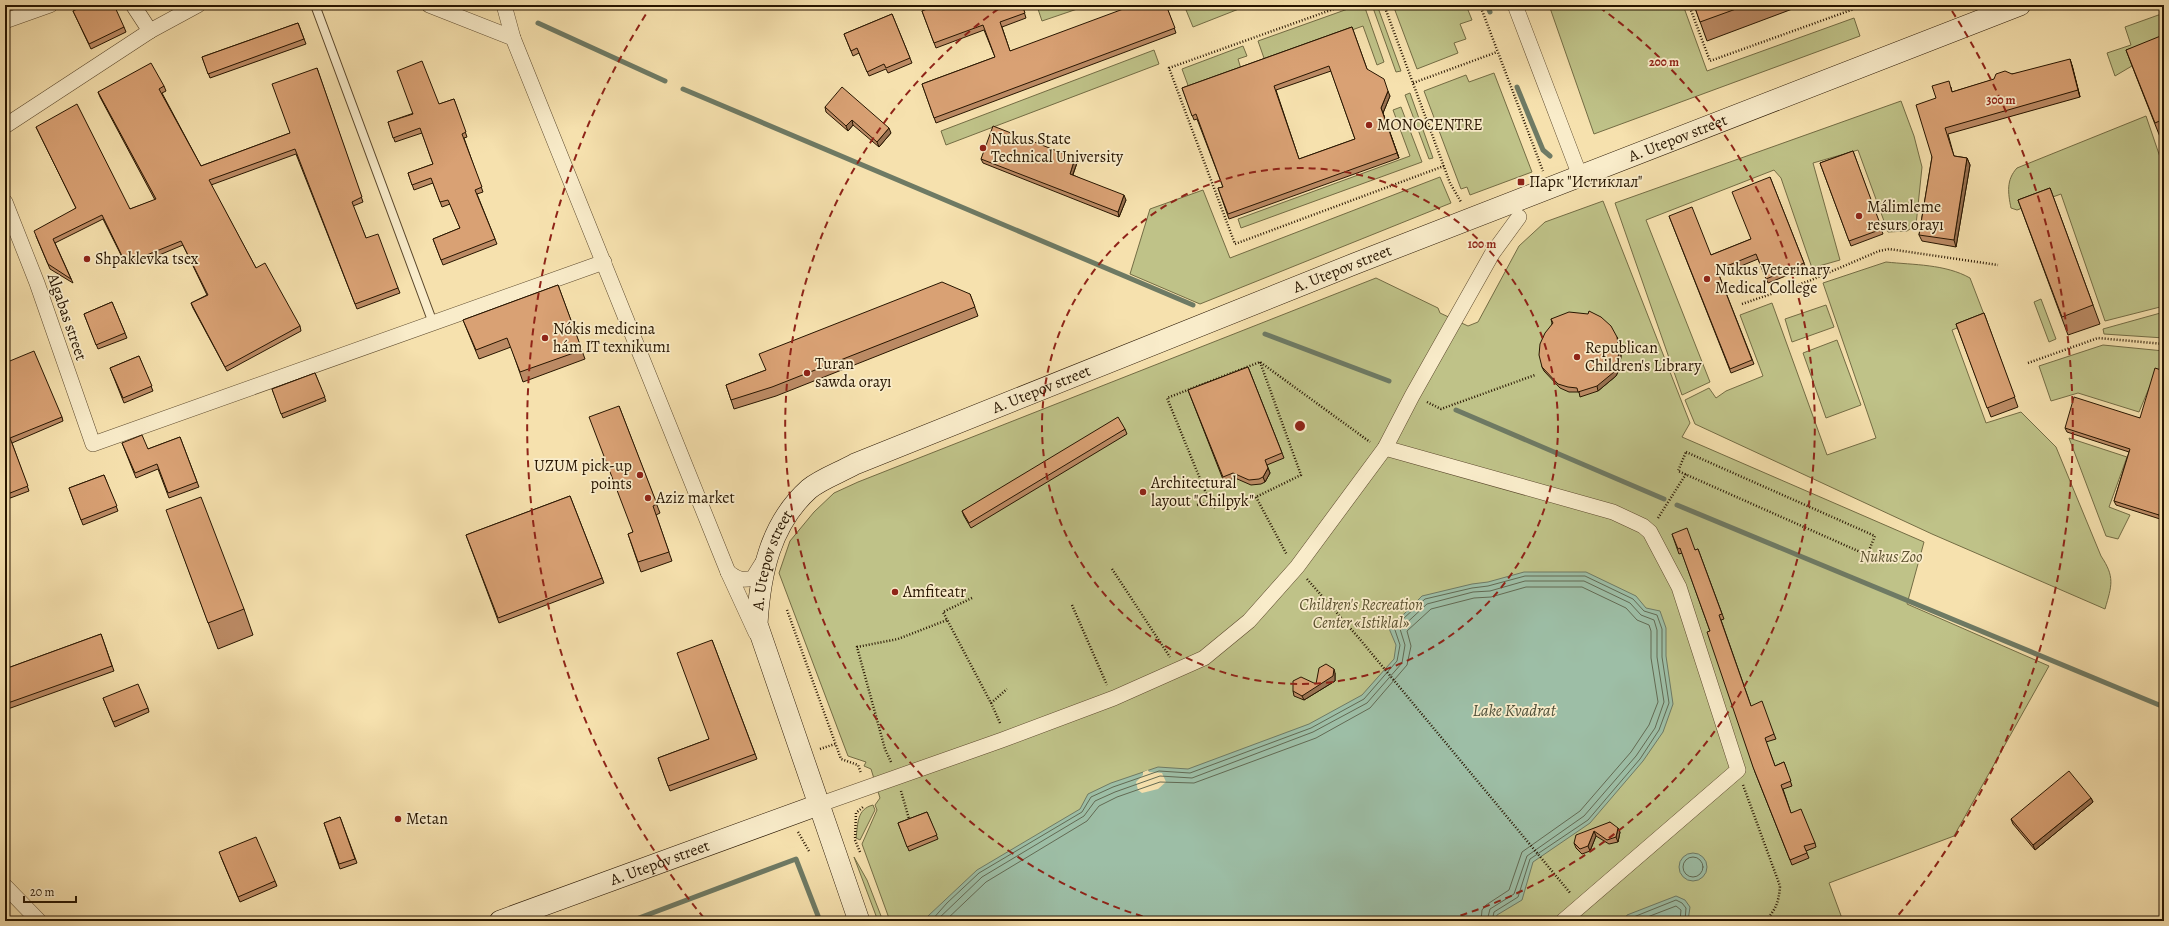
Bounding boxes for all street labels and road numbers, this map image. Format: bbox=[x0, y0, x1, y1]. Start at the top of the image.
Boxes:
street label: A. Utepov street bbox=[1624, 109, 1730, 168]
street label: A. Utepov street bbox=[1289, 239, 1395, 299]
street label: Algabas street bbox=[42, 270, 92, 363]
street label: A. Utepov street bbox=[988, 360, 1094, 419]
street label: A. Utepov street bbox=[747, 506, 798, 612]
street label: A. Utepov street bbox=[606, 835, 712, 891]

